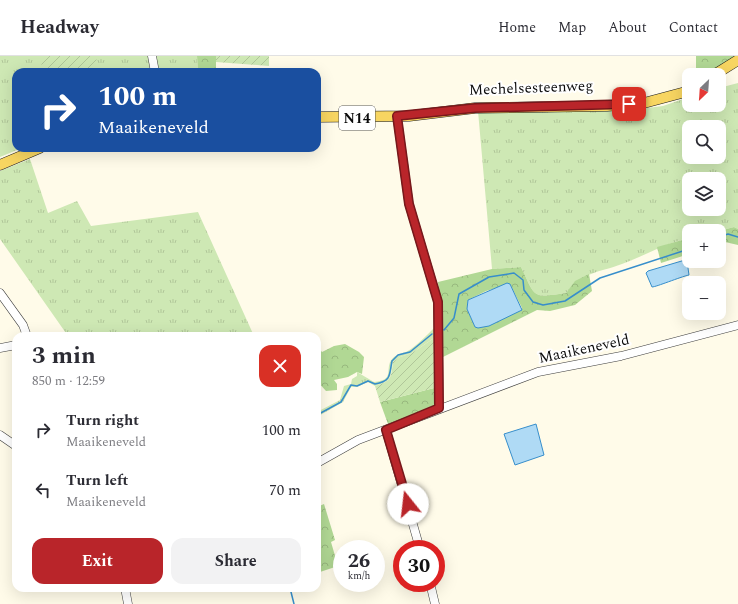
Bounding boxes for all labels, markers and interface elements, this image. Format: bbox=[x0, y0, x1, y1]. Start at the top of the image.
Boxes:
text: Headway bbox=[20, 13, 99, 42]
text: Home bbox=[498, 17, 536, 38]
text: Map bbox=[558, 17, 586, 38]
text: About bbox=[608, 17, 647, 38]
text: Contact bbox=[669, 17, 718, 38]
north arrow bbox=[682, 68, 726, 112]
map controls bbox=[682, 68, 726, 320]
street label: Mechelsesteenweg bbox=[468, 74, 594, 102]
text: 100 m bbox=[98, 75, 177, 118]
icon: right bbox=[32, 84, 84, 136]
pin bbox=[612, 87, 646, 121]
icon: arrive bbox=[618, 93, 640, 115]
road number: N14 bbox=[339, 106, 375, 130]
text: Maaikeneveld bbox=[98, 114, 209, 141]
button: search bbox=[682, 120, 726, 164]
button: layers bbox=[682, 172, 726, 216]
button: + bbox=[682, 224, 726, 268]
button: − bbox=[682, 276, 726, 320]
street label: Maaikeneveld bbox=[536, 328, 632, 370]
text: 3 min bbox=[32, 338, 96, 374]
button: close bbox=[259, 345, 301, 387]
text: 850 m · 12:59 bbox=[32, 371, 105, 391]
text: Turn right bbox=[66, 409, 139, 432]
icon: right bbox=[32, 419, 54, 441]
text: 100 m bbox=[262, 419, 301, 442]
text: Maaikeneveld bbox=[66, 432, 146, 452]
text: Turn left bbox=[66, 469, 128, 492]
icon: left bbox=[32, 479, 54, 501]
text: 70 m bbox=[269, 479, 301, 502]
position arrow bbox=[387, 483, 429, 525]
text: Maaikeneveld bbox=[66, 492, 146, 512]
button: Exit bbox=[32, 538, 163, 584]
button: Share bbox=[171, 538, 301, 584]
speed limit sign: 30 bbox=[393, 540, 445, 592]
text: 26 bbox=[348, 546, 370, 576]
text: km/h bbox=[348, 568, 370, 584]

